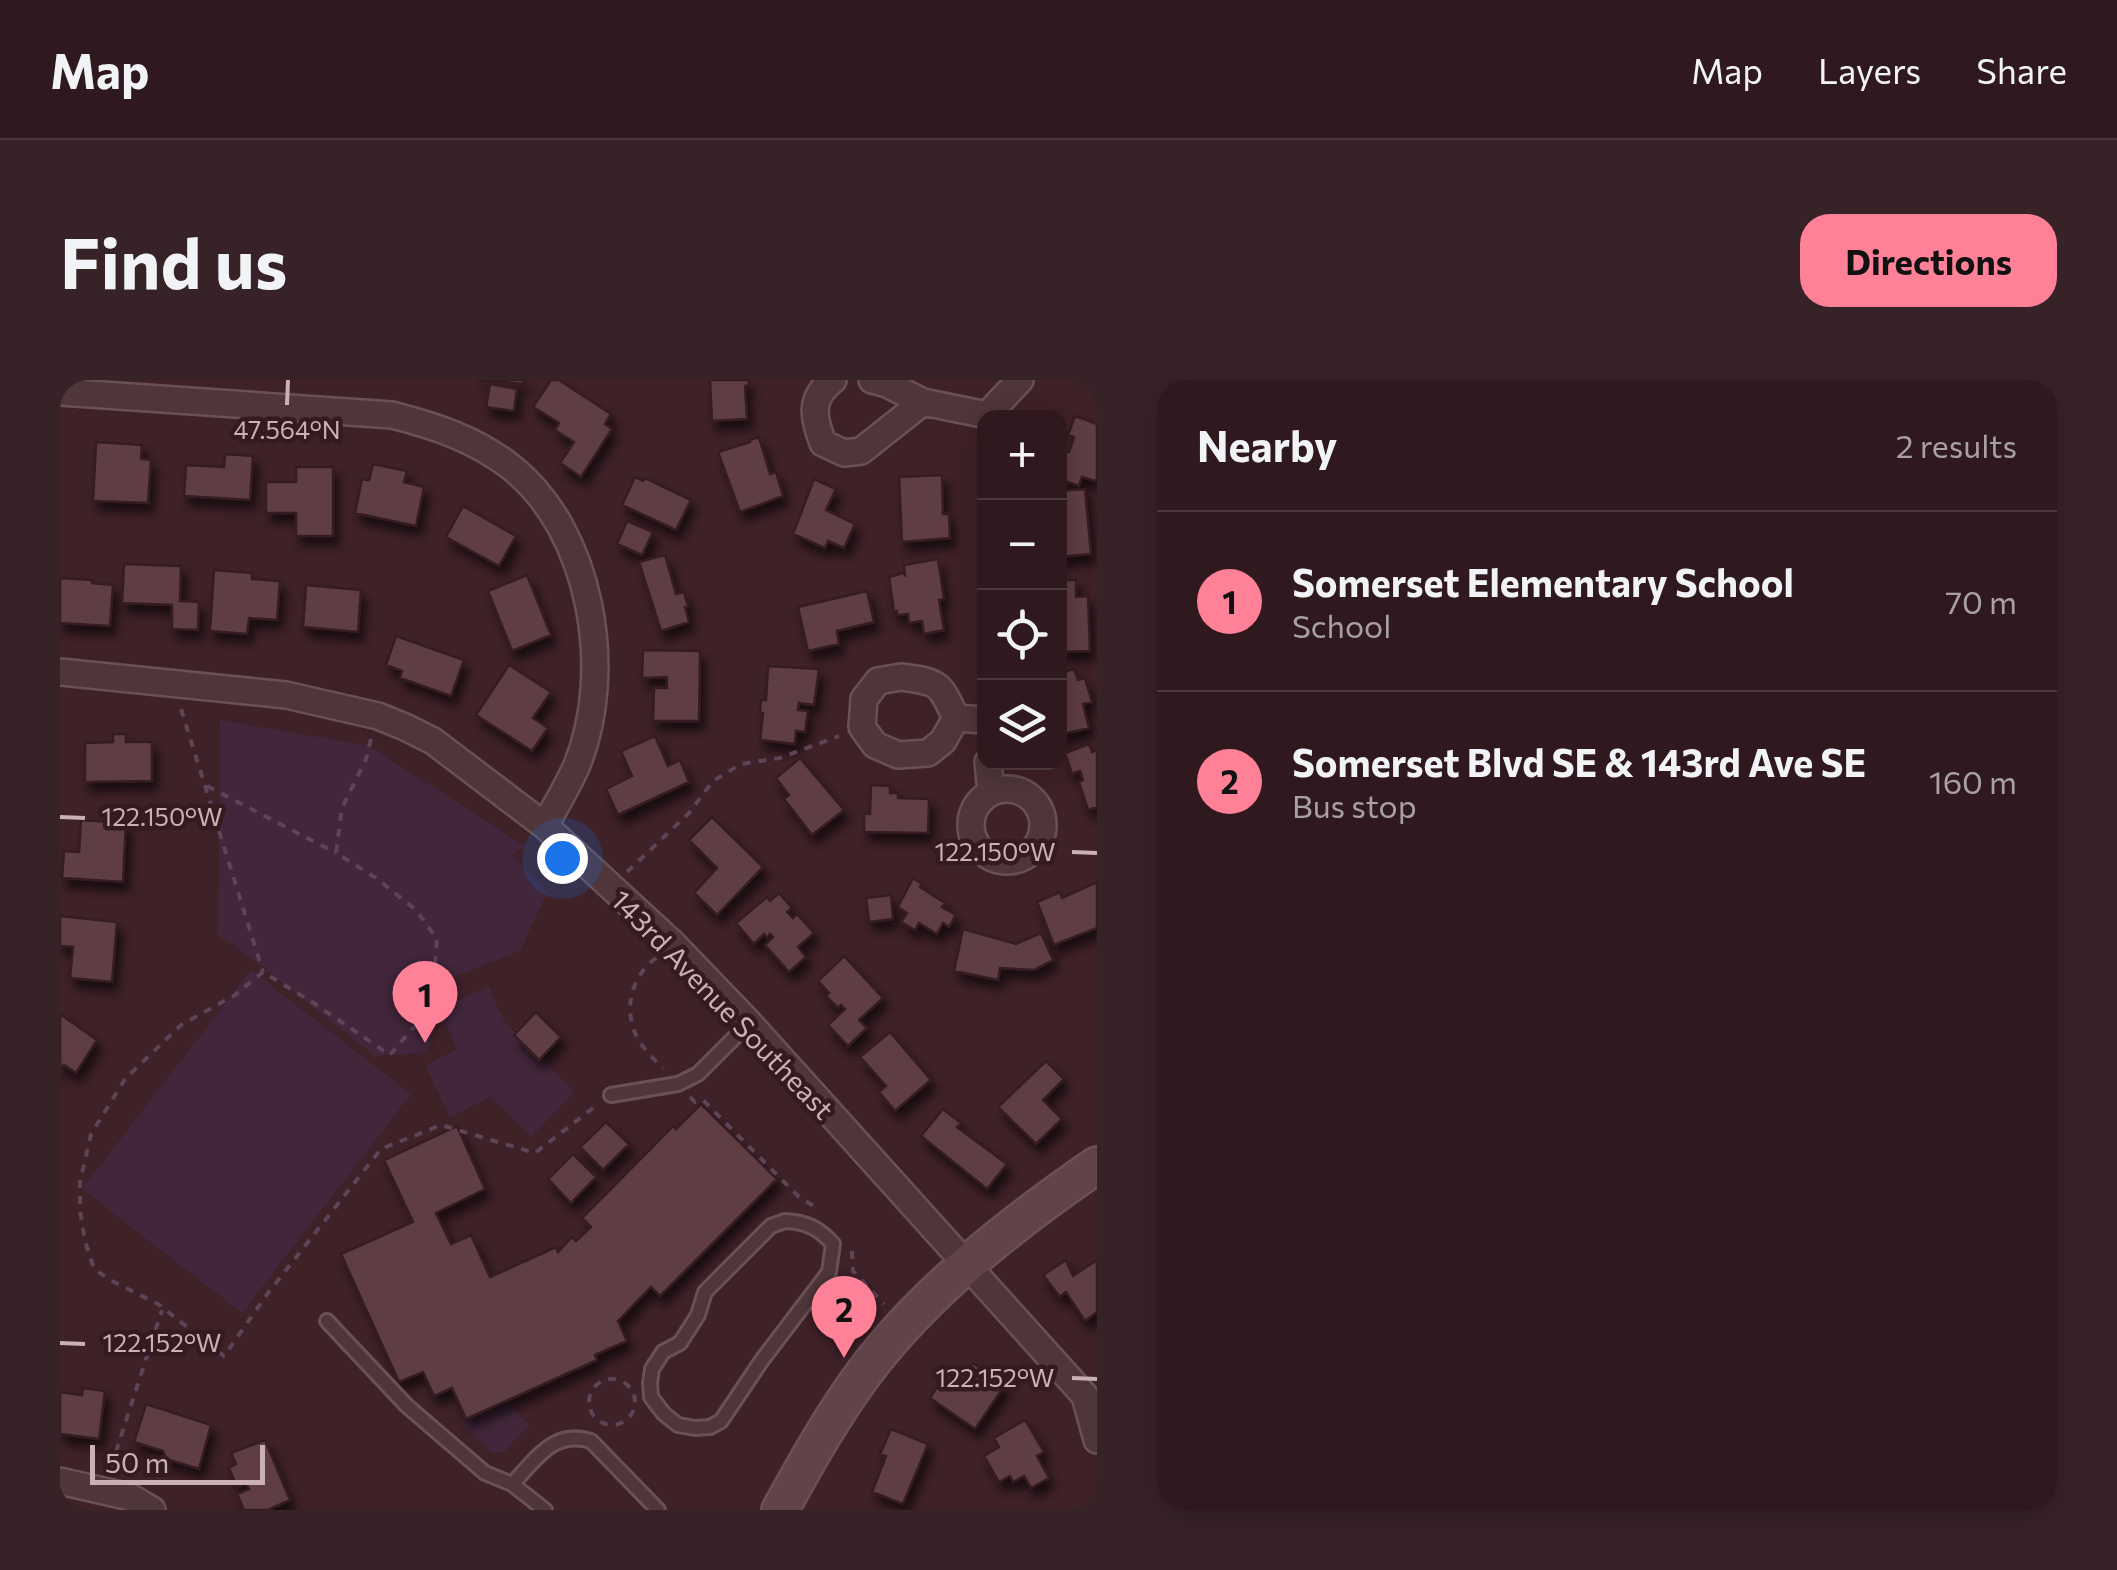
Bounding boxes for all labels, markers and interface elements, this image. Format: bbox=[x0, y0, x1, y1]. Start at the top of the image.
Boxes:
text: Map bbox=[50, 40, 149, 99]
text: Map bbox=[1691, 48, 1763, 91]
text: Layers bbox=[1818, 48, 1921, 91]
text: Share bbox=[1976, 48, 2067, 91]
button: Directions bbox=[1800, 214, 2057, 307]
text: Find us bbox=[60, 218, 287, 303]
map controls bbox=[977, 410, 1067, 770]
button: + bbox=[977, 410, 1067, 500]
text: 47.564°N bbox=[234, 414, 341, 444]
text: Nearby bbox=[1197, 419, 1337, 471]
text: 2 results bbox=[1896, 425, 2017, 465]
button: − bbox=[977, 500, 1067, 590]
text: Somerset Elementary School bbox=[1292, 558, 1794, 605]
text: 1 bbox=[1222, 581, 1237, 621]
text: 70 m bbox=[1945, 581, 2017, 621]
button: locate bbox=[977, 590, 1067, 680]
text: School bbox=[1292, 605, 1391, 645]
button: layers bbox=[977, 680, 1067, 770]
text: Somerset Blvd SE & 143rd Ave SE bbox=[1292, 738, 1866, 785]
text: 2 bbox=[1220, 761, 1239, 801]
text: 160 m bbox=[1929, 761, 2017, 801]
text: Bus stop bbox=[1292, 785, 1417, 825]
text: 122.150°W bbox=[102, 801, 222, 831]
your location bbox=[537, 833, 588, 884]
text: 122.150°W bbox=[935, 836, 1055, 866]
street label: 143rd Avenue Southeast bbox=[605, 882, 841, 1126]
pin: 1 bbox=[392, 960, 458, 1043]
pin: 2 bbox=[812, 1276, 876, 1358]
text: 122.152°W bbox=[103, 1327, 221, 1357]
text: 122.152°W bbox=[936, 1362, 1054, 1392]
scale bar bbox=[90, 1440, 265, 1484]
text: 50 m bbox=[105, 1445, 169, 1479]

